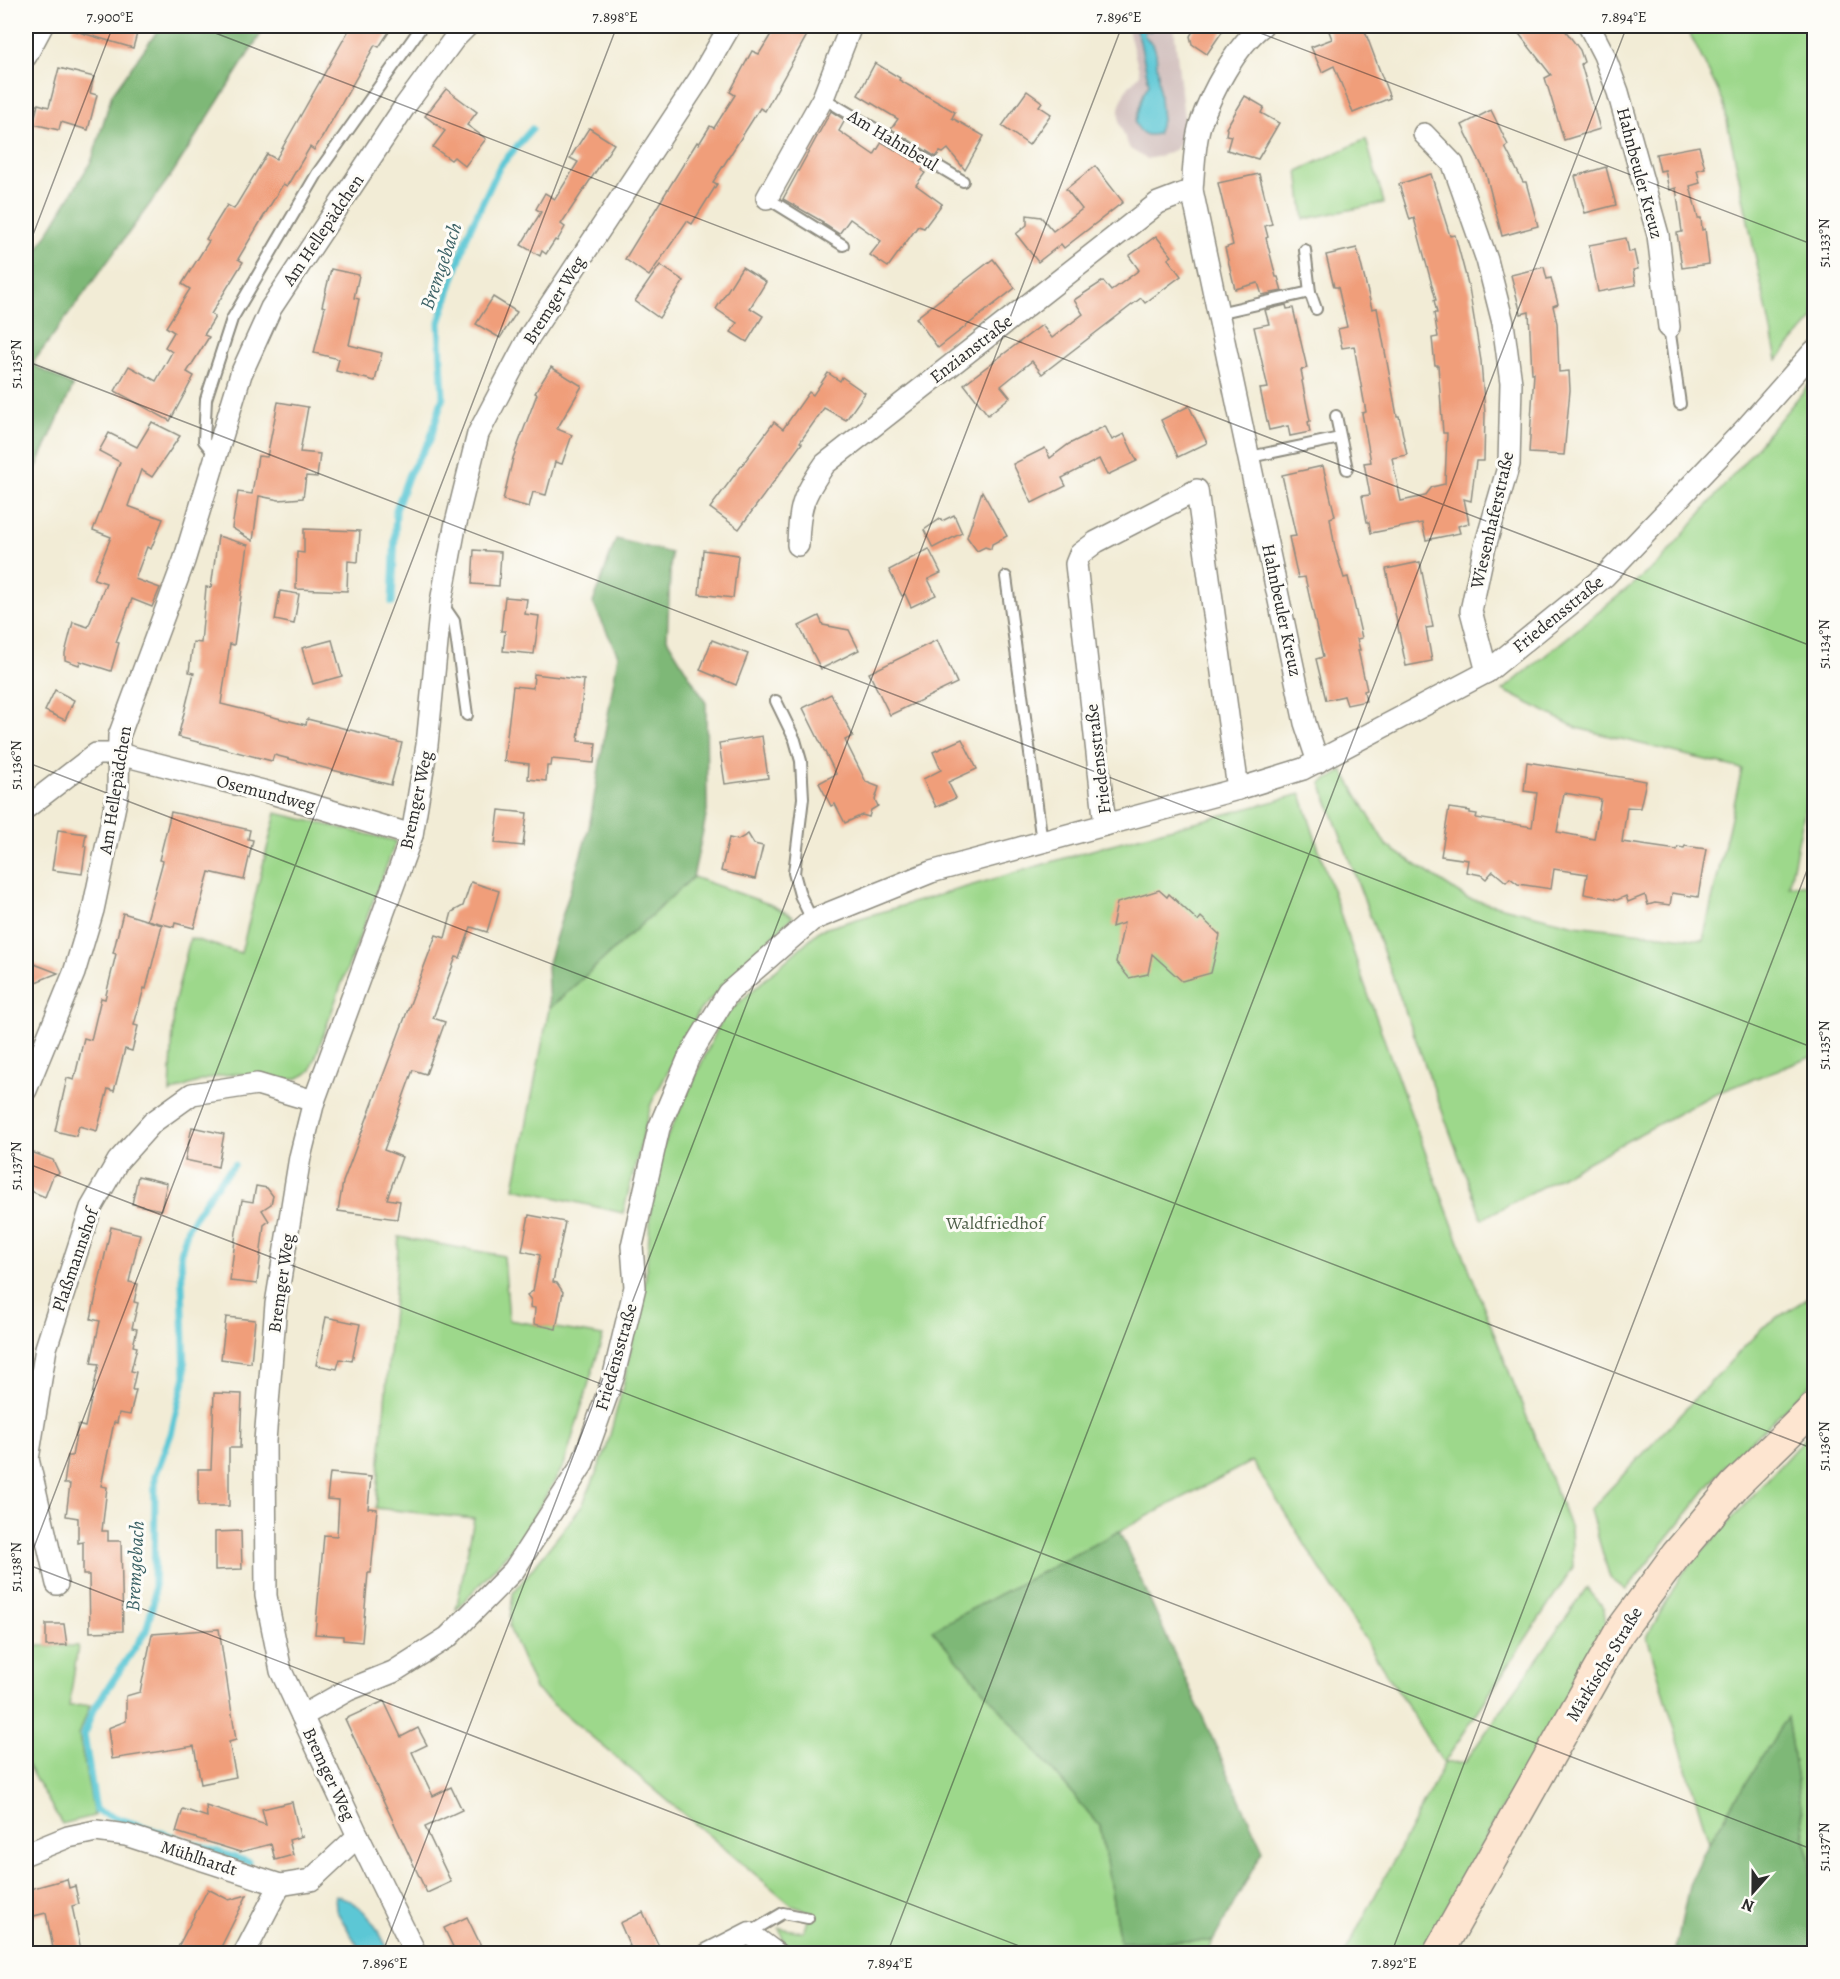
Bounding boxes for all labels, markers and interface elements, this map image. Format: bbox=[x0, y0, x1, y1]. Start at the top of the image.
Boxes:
text: 7.900°E bbox=[86, 7, 134, 27]
text: 7.898°E bbox=[592, 7, 638, 27]
text: 7.896°E bbox=[1096, 7, 1142, 27]
text: 7.894°E bbox=[1601, 7, 1647, 27]
street label: Am Hahnbeul bbox=[843, 103, 943, 177]
street label: Hahnbeuler Kreuz bbox=[1611, 105, 1669, 241]
street label: Am Hellepädchen bbox=[276, 169, 369, 291]
text: 51.133°N bbox=[1814, 218, 1834, 268]
water label: Bremgebach bbox=[413, 219, 469, 313]
street label: Bremger Weg bbox=[517, 251, 591, 349]
street label: Enzianstraße bbox=[925, 309, 1017, 389]
text: 51.135°N bbox=[6, 339, 26, 389]
street label: Wiesenhaferstraße bbox=[1464, 449, 1519, 592]
street label: Hahnbeuler Kreuz bbox=[1256, 541, 1308, 679]
street label: Friedensstraße bbox=[1507, 570, 1609, 658]
text: 51.134°N bbox=[1814, 619, 1834, 669]
street label: Friedensstraße bbox=[1079, 703, 1117, 815]
street label: Am Hellepädchen bbox=[93, 724, 137, 857]
text: 51.136°N bbox=[6, 740, 26, 790]
street label: Bremger Weg bbox=[394, 749, 438, 851]
street label: Osemundweg bbox=[214, 768, 318, 818]
text: 51.135°N bbox=[1814, 1020, 1834, 1070]
text: 51.137°N bbox=[6, 1141, 26, 1191]
street label: Plaßmannshof bbox=[46, 1202, 105, 1315]
park label: Waldfriedhof bbox=[945, 1211, 1047, 1235]
street label: Bremger Weg bbox=[262, 1232, 300, 1334]
street label: Friedensstraße bbox=[589, 1300, 643, 1414]
text: 51.136°N bbox=[1814, 1421, 1834, 1471]
water label: Bremgebach bbox=[119, 1520, 151, 1612]
text: 51.138°N bbox=[6, 1542, 26, 1592]
street label: Märkische Straße bbox=[1560, 1602, 1648, 1726]
street label: Bremger Weg bbox=[297, 1724, 361, 1824]
text: 51.137°N bbox=[1814, 1822, 1834, 1872]
street label: Mühlhardt bbox=[158, 1834, 240, 1882]
north arrow bbox=[1723, 1862, 1783, 1922]
text: N bbox=[1738, 1893, 1757, 1917]
text: 7.896°E bbox=[362, 1953, 408, 1973]
text: 7.894°E bbox=[867, 1953, 913, 1973]
text: 7.892°E bbox=[1371, 1953, 1417, 1973]

